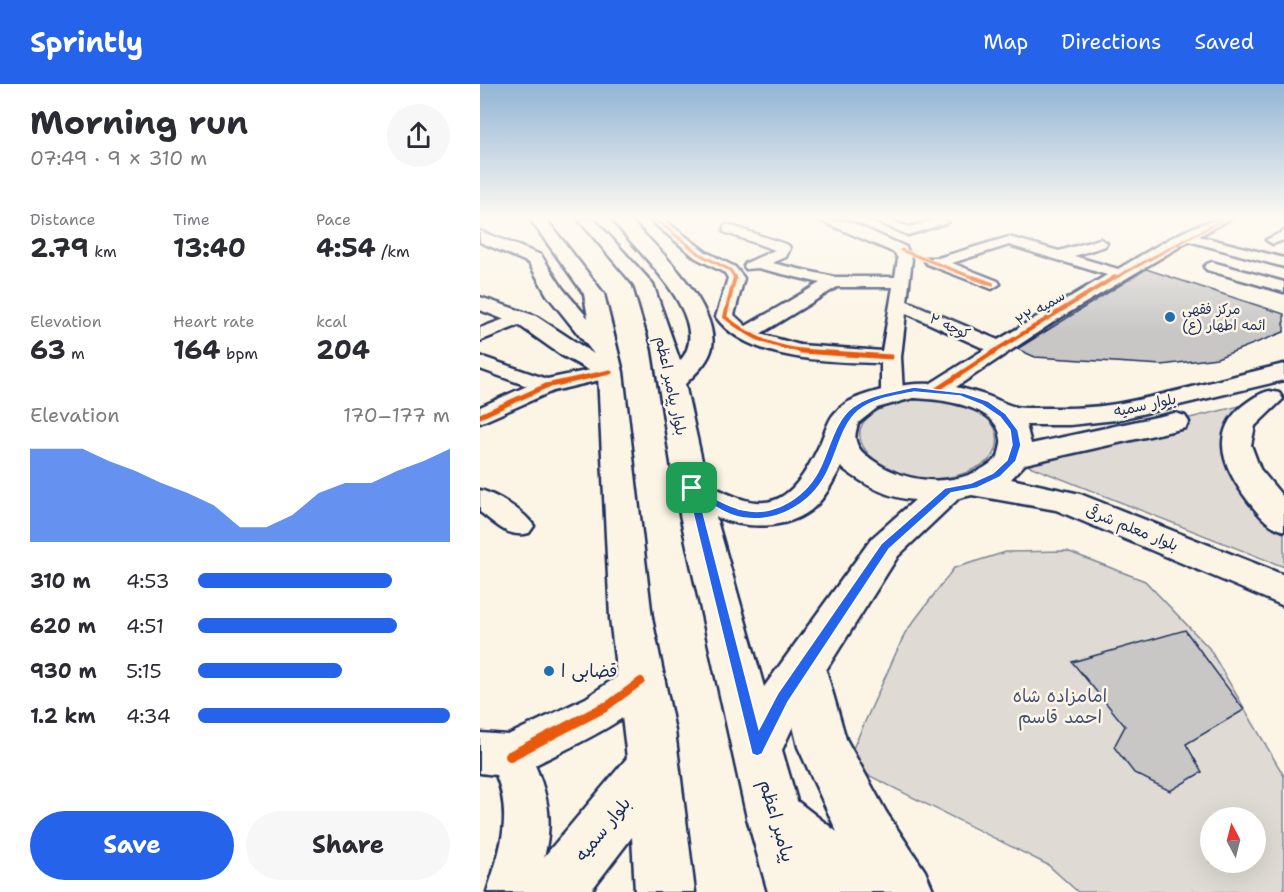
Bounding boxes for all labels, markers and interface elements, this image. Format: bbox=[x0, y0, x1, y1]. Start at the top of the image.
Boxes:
text: Sprintly bbox=[30, 23, 143, 61]
text: Map bbox=[983, 28, 1028, 56]
text: Directions bbox=[1061, 28, 1161, 56]
text: Saved bbox=[1194, 28, 1254, 56]
text: Morning run bbox=[30, 100, 248, 145]
button: share bbox=[387, 104, 450, 167]
text: 07:49 · 9 × 310 m bbox=[30, 145, 207, 171]
text: Distance bbox=[30, 209, 96, 230]
text: Time bbox=[173, 209, 210, 230]
text: Pace bbox=[316, 209, 351, 230]
text: 2.79 bbox=[30, 230, 89, 265]
text: 13:40 bbox=[173, 230, 246, 265]
text: 4:54 bbox=[316, 230, 376, 265]
text: km bbox=[89, 241, 117, 262]
text: /km bbox=[376, 241, 410, 262]
street label: سمیه ۲۲ bbox=[1012, 286, 1068, 330]
place label: مرکز فقهی ائمه اطهار (ع) bbox=[1182, 300, 1265, 335]
street label: کوچه ۲ bbox=[926, 309, 973, 344]
marker: مرکز فقهی ائمه اطهار (ع) bbox=[1163, 310, 1177, 324]
text: Elevation bbox=[30, 311, 102, 332]
text: Heart rate bbox=[173, 311, 255, 332]
text: kcal bbox=[316, 311, 347, 332]
text: 63 bbox=[30, 332, 66, 367]
text: 164 bbox=[173, 332, 221, 367]
text: 204 bbox=[316, 332, 370, 367]
street label: بلوار پیامبر اعظم bbox=[649, 335, 691, 438]
text: m bbox=[66, 343, 85, 364]
text: bpm bbox=[221, 343, 258, 364]
street label: بلوار سمیه bbox=[1112, 389, 1178, 421]
text: Elevation bbox=[30, 402, 120, 428]
text: 170–177 m bbox=[343, 402, 450, 428]
pin bbox=[666, 462, 717, 513]
icon: arrive bbox=[675, 471, 708, 504]
street label: بلوار معلم شرقی bbox=[1082, 499, 1182, 557]
text: 310 m bbox=[30, 568, 91, 594]
text: 4:53 bbox=[126, 568, 170, 594]
text: 620 m bbox=[30, 613, 96, 639]
text: 4:51 bbox=[126, 613, 164, 639]
text: 930 m bbox=[30, 658, 97, 684]
text: 5:15 bbox=[126, 658, 162, 684]
place label: قضابی ا bbox=[561, 659, 618, 683]
marker: قضابی ا bbox=[542, 664, 556, 678]
park label: امامزاده شاه احمد قاسم bbox=[1013, 684, 1107, 731]
text: 1.2 km bbox=[30, 703, 96, 729]
text: 4:34 bbox=[126, 703, 171, 729]
street label: پیامبر اعظم bbox=[752, 777, 800, 865]
street label: بلوار سمیه bbox=[570, 792, 636, 866]
north arrow bbox=[1200, 807, 1266, 873]
map controls bbox=[1200, 807, 1266, 873]
button: Save bbox=[30, 811, 234, 880]
button: Share bbox=[246, 811, 450, 880]

